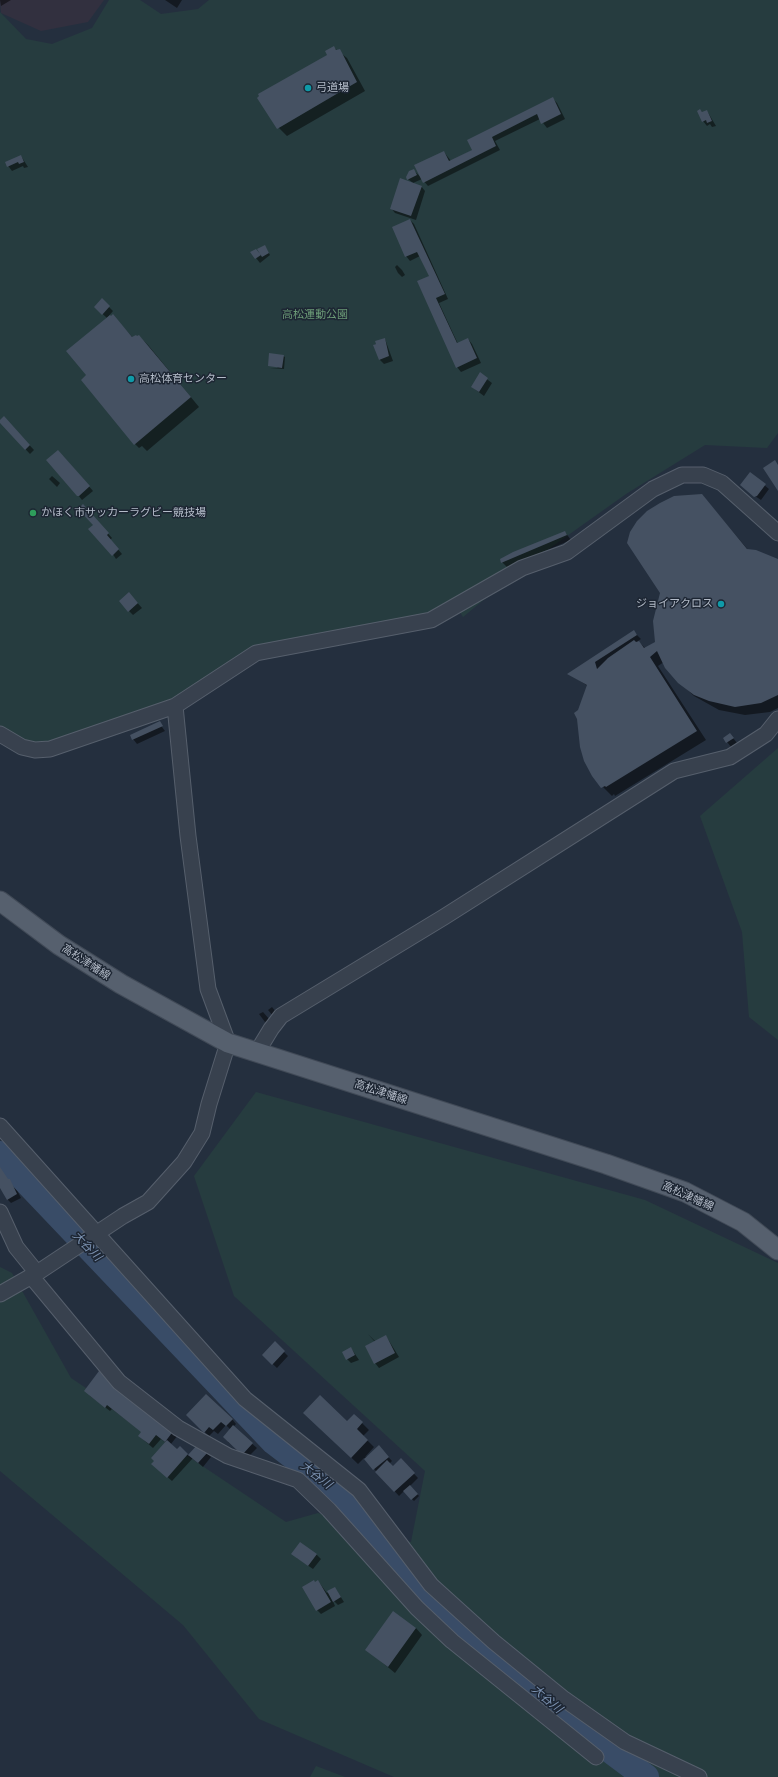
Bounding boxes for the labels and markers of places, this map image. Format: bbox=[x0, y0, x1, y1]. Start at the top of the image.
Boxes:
place label: 弓道場 bbox=[316, 81, 349, 95]
marker: 弓道場 bbox=[303, 83, 313, 93]
place label: 高松体育センター bbox=[139, 372, 227, 386]
marker: 高松体育センター bbox=[126, 374, 136, 384]
place label: かほく市サッカーラグビー競技場 bbox=[41, 506, 206, 520]
marker: かほく市サッカーラグビー競技場 bbox=[28, 508, 38, 518]
place label: ジョイアクロス bbox=[636, 597, 713, 611]
marker: ジョイアクロス bbox=[716, 599, 726, 609]

